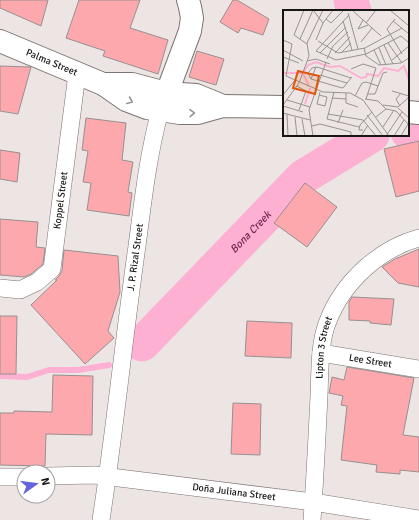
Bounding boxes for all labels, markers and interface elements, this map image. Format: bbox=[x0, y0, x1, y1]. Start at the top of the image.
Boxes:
inset map bbox=[283, 10, 409, 136]
street label: Palma Street bbox=[24, 46, 80, 79]
one-way arrow bbox=[126, 97, 133, 105]
one-way arrow bbox=[189, 109, 195, 117]
street label: Koppel Street bbox=[51, 170, 71, 230]
water label: Bona Creek bbox=[227, 207, 275, 255]
street label: J. P. Rizal Street bbox=[125, 222, 146, 292]
street label: Lipton 3 Street bbox=[314, 314, 335, 379]
street label: Lee Street bbox=[348, 352, 393, 371]
north arrow bbox=[16, 464, 56, 504]
text: N bbox=[38, 476, 52, 487]
street label: Doña Juliana Street bbox=[192, 481, 277, 503]

